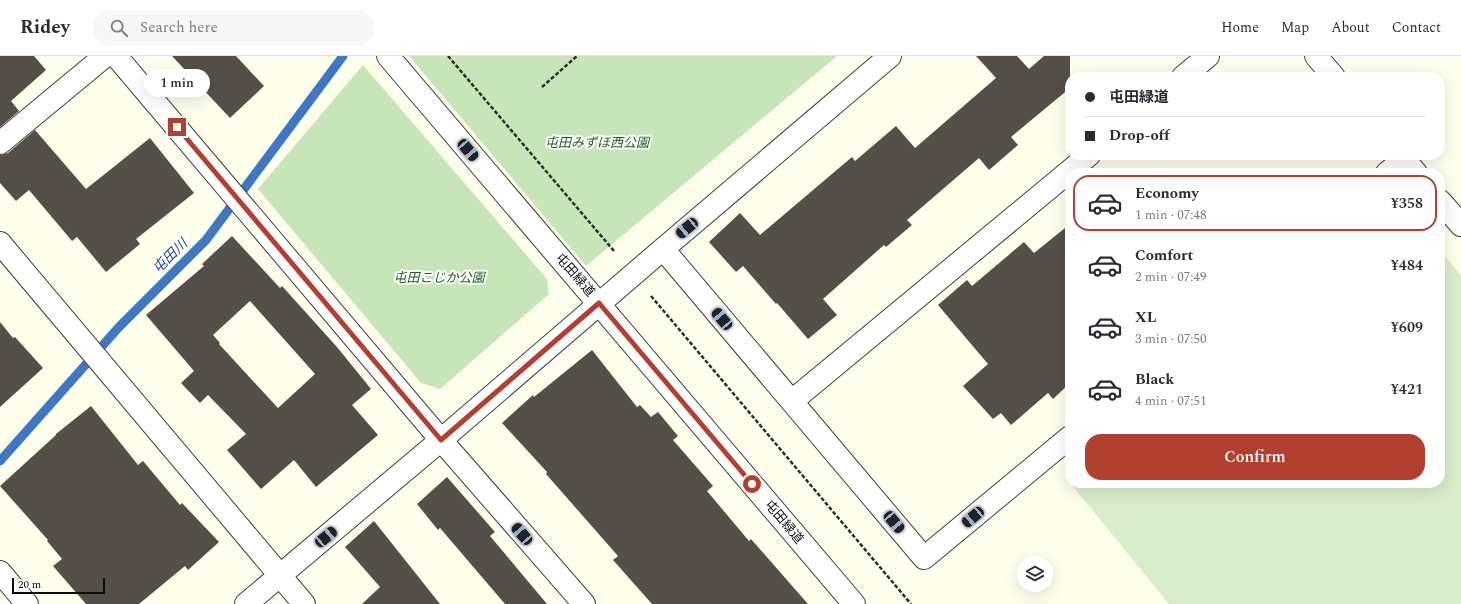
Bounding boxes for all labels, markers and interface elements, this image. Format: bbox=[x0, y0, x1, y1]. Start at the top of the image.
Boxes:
search box bbox=[94, 10, 374, 46]
text: Ridey bbox=[20, 13, 70, 42]
text: Search here bbox=[140, 16, 218, 39]
icon: search bbox=[108, 17, 130, 39]
text: Home bbox=[1221, 17, 1259, 38]
text: Map bbox=[1281, 17, 1309, 38]
text: About bbox=[1331, 17, 1370, 38]
text: Contact bbox=[1392, 17, 1441, 38]
callout: 1 min bbox=[144, 69, 210, 97]
text: 1 min bbox=[160, 73, 194, 93]
text: 屯田緑道 bbox=[1109, 86, 1169, 109]
route end bbox=[168, 118, 186, 136]
text: Drop-off bbox=[1109, 124, 1170, 147]
park label: 屯田みずほ西公園 bbox=[545, 133, 651, 153]
car bbox=[456, 137, 480, 163]
text: Economy bbox=[1135, 182, 1199, 205]
icon: car bbox=[1087, 185, 1123, 221]
text: ¥358 bbox=[1391, 192, 1423, 215]
text: 1 min · 07:48 bbox=[1135, 205, 1207, 225]
car bbox=[674, 216, 700, 240]
water label: 屯田川 bbox=[148, 232, 194, 278]
text: Comfort bbox=[1135, 244, 1193, 267]
icon: car bbox=[1087, 247, 1123, 283]
street label: 屯田緑道 bbox=[550, 249, 600, 301]
text: ¥484 bbox=[1391, 254, 1423, 277]
text: 2 min · 07:49 bbox=[1135, 267, 1207, 287]
park label: 屯田こじか公園 bbox=[393, 268, 486, 288]
car bbox=[710, 306, 734, 332]
text: XL bbox=[1135, 306, 1156, 329]
icon: car bbox=[1087, 309, 1123, 345]
text: ¥609 bbox=[1391, 316, 1423, 339]
text: 3 min · 07:50 bbox=[1135, 329, 1207, 349]
text: Black bbox=[1135, 368, 1174, 391]
icon: car bbox=[1087, 371, 1123, 407]
text: ¥421 bbox=[1391, 378, 1423, 401]
text: 4 min · 07:51 bbox=[1135, 391, 1207, 411]
button: Confirm bbox=[1085, 434, 1425, 480]
route start bbox=[743, 475, 761, 493]
street label: 屯田緑道 bbox=[760, 496, 808, 548]
car bbox=[960, 505, 986, 529]
car bbox=[882, 509, 906, 535]
car bbox=[510, 521, 534, 547]
car bbox=[313, 525, 339, 549]
map controls bbox=[1017, 556, 1053, 592]
button: layers bbox=[1017, 556, 1053, 592]
scale bar bbox=[12, 576, 105, 595]
text: 20 m bbox=[18, 576, 41, 593]

